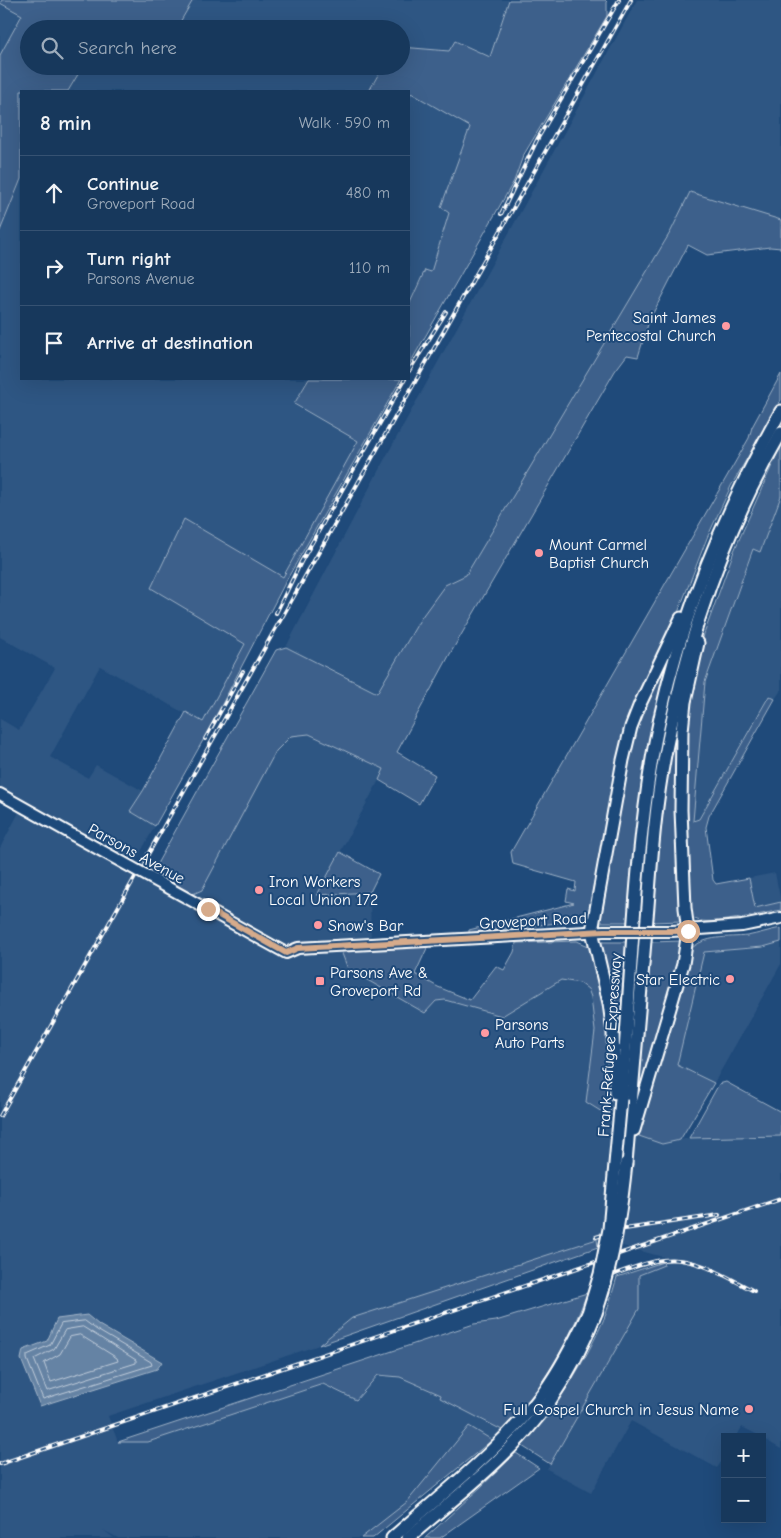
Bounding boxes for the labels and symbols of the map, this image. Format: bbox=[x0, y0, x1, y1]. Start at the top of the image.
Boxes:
place label: Saint James Pentecostal Church bbox=[586, 309, 716, 345]
marker: Saint James Pentecostal Church bbox=[720, 320, 732, 332]
place label: Mount Carmel Baptist Church bbox=[549, 536, 649, 572]
marker: Mount Carmel Baptist Church bbox=[533, 547, 545, 559]
street label: Parsons Avenue bbox=[85, 820, 188, 888]
place label: Iron Workers Local Union 172 bbox=[269, 873, 378, 909]
marker: Iron Workers Local Union 172 bbox=[253, 884, 265, 896]
route end bbox=[197, 898, 220, 921]
street label: Groveport Road bbox=[479, 909, 587, 933]
place label: Snow's Bar bbox=[328, 917, 404, 935]
marker: Snow's Bar bbox=[312, 919, 324, 931]
route start bbox=[677, 920, 700, 943]
street label: Frank-Refugee Expressway bbox=[595, 952, 625, 1138]
place label: Parsons Ave & Groveport Rd bbox=[330, 964, 428, 1000]
place label: Star Electric bbox=[636, 971, 720, 989]
marker: Star Electric bbox=[724, 973, 736, 985]
marker: Parsons Ave & Groveport Rd bbox=[314, 975, 326, 987]
place label: Parsons Auto Parts bbox=[495, 1016, 565, 1052]
marker: Parsons Auto Parts bbox=[479, 1027, 491, 1039]
place label: Full Gospel Church in Jesus Name bbox=[503, 1401, 739, 1419]
marker: Full Gospel Church in Jesus Name bbox=[743, 1403, 755, 1415]

